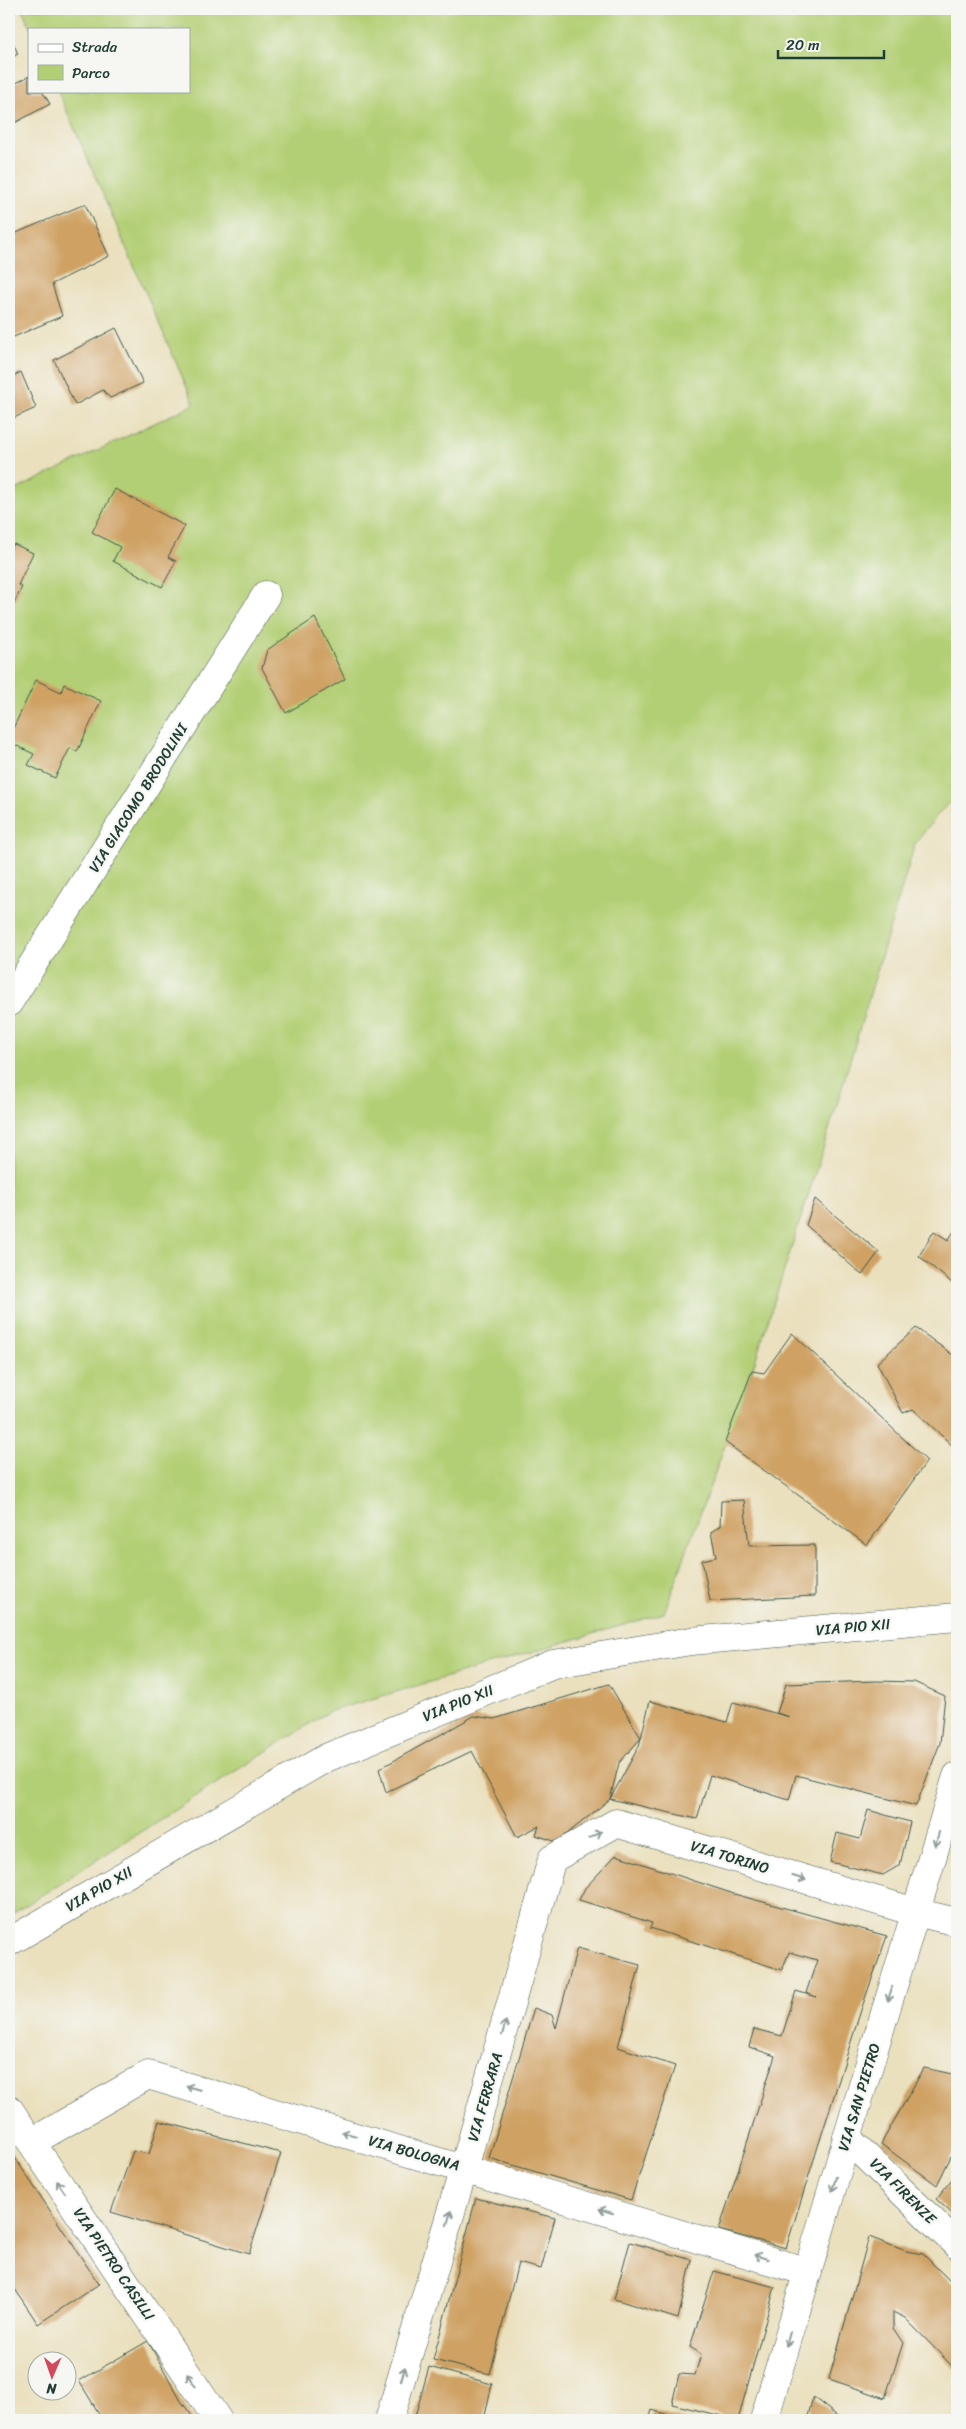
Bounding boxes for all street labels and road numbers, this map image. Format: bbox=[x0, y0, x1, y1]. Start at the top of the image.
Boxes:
street label: VIA GIACOMO BRODOLINI bbox=[81, 717, 195, 878]
street label: VIA PIO XII bbox=[815, 1611, 892, 1643]
street label: VIA PIO XII bbox=[419, 1677, 498, 1729]
street label: VIA TORINO bbox=[687, 1833, 773, 1881]
street label: VIA PIO XII bbox=[60, 1859, 138, 1919]
street label: VIA SAN PIETRO bbox=[830, 2040, 888, 2154]
street label: VIA FERRARA bbox=[460, 2049, 510, 2145]
street label: VIA BOLOGNA bbox=[365, 2128, 463, 2178]
street label: VIA FIRENZE bbox=[863, 2151, 944, 2232]
street label: VIA PIETRO CASILLI bbox=[66, 2202, 162, 2326]

